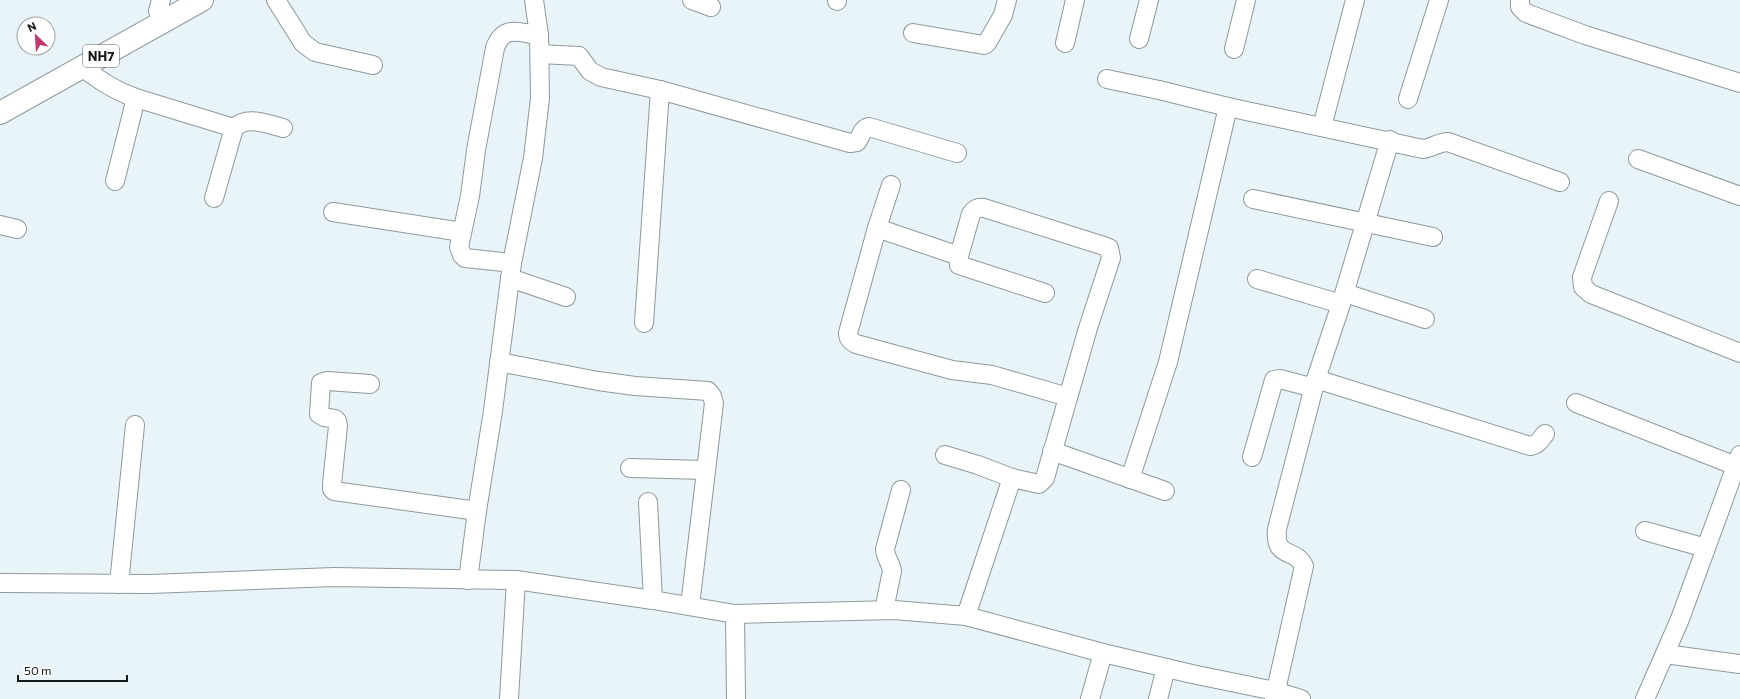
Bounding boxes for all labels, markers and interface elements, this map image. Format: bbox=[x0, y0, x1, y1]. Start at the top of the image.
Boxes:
north arrow bbox=[16, 16, 56, 56]
text: N bbox=[25, 19, 38, 34]
road number: NH7 bbox=[83, 45, 119, 67]
scale bar bbox=[18, 657, 127, 683]
text: 50 m bbox=[24, 663, 52, 677]

